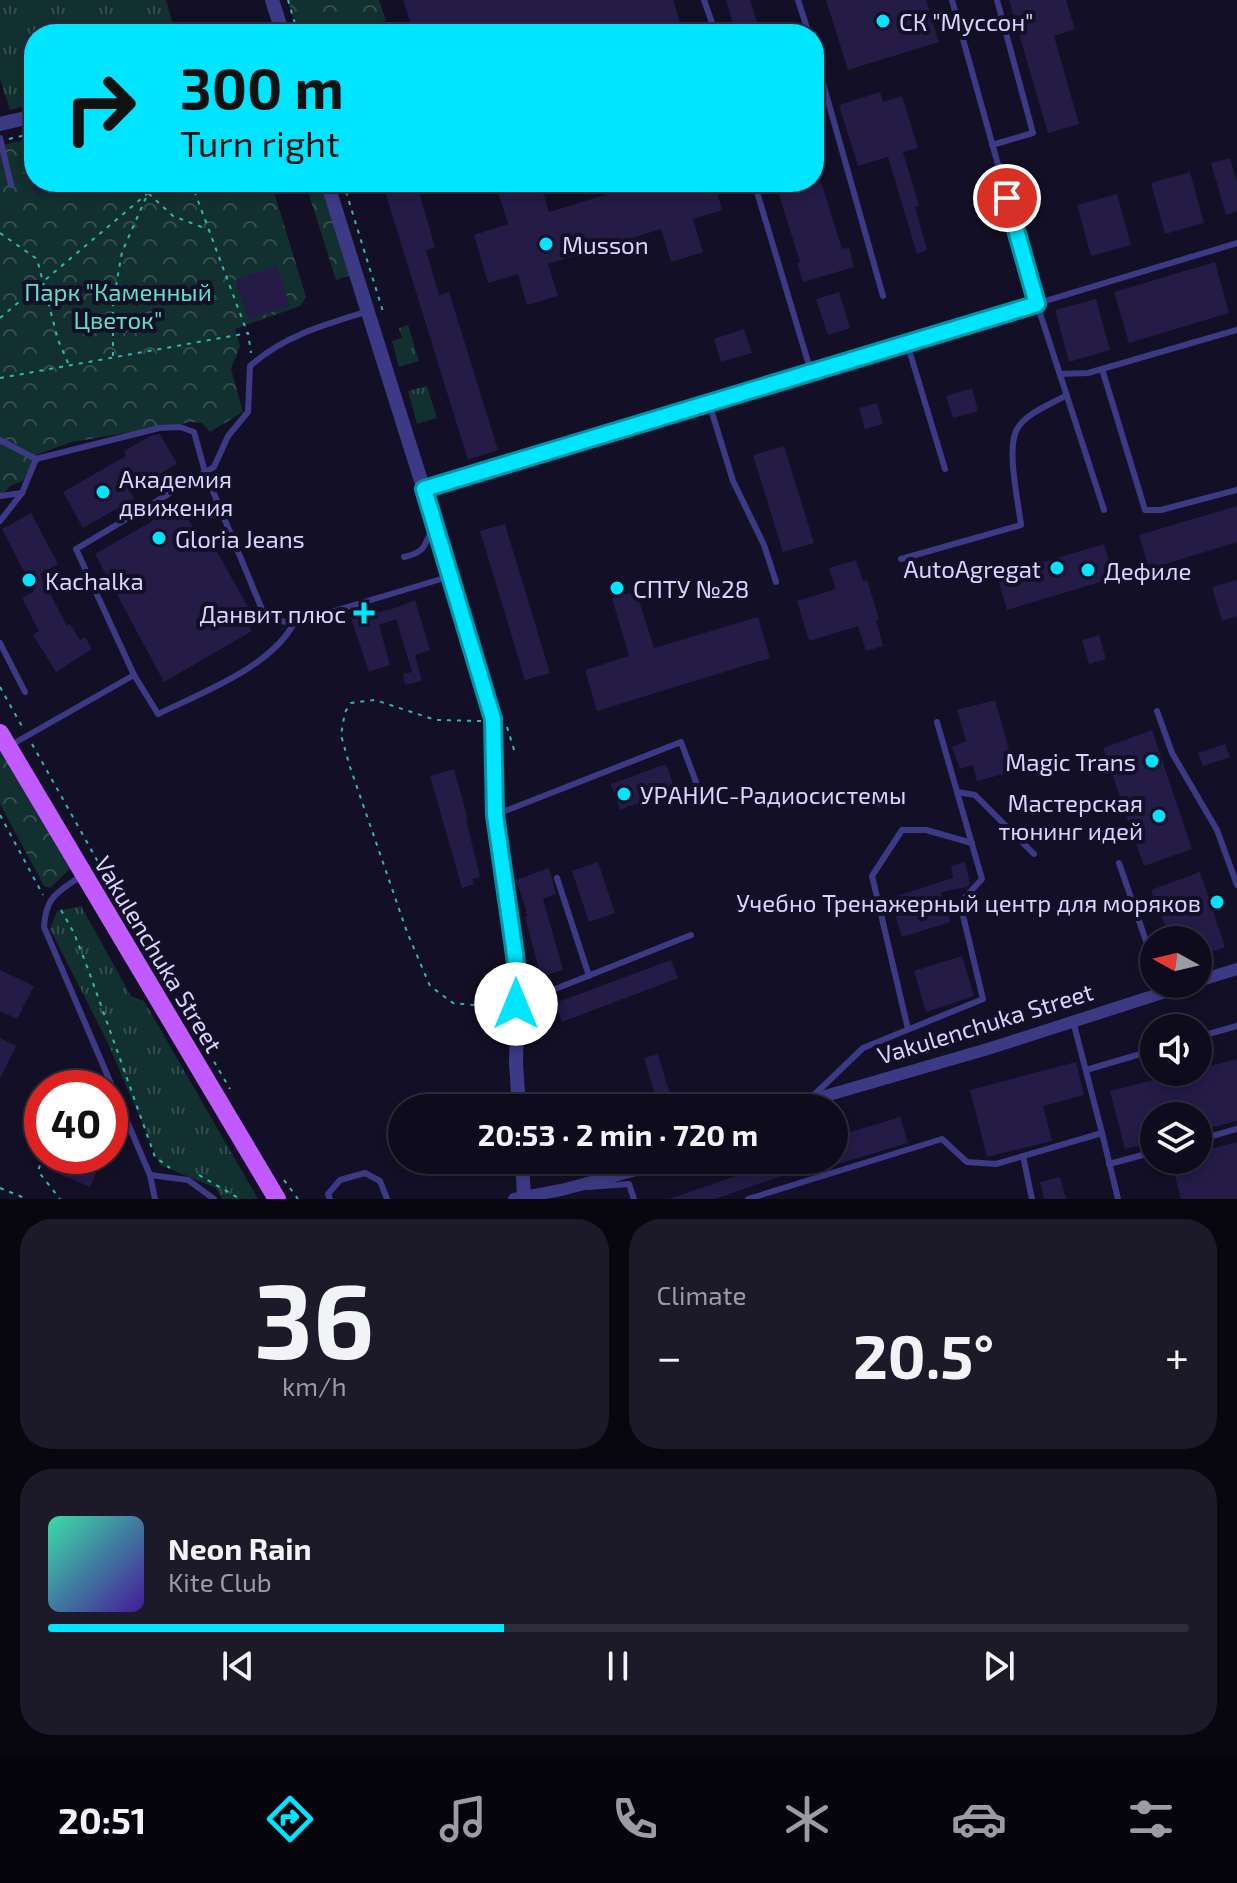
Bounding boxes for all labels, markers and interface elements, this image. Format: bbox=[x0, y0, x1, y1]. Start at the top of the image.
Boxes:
place label: СК "Муссон" bbox=[899, 7, 1033, 37]
marker: СК "Муссон" bbox=[874, 12, 892, 30]
text: 300 m bbox=[180, 53, 344, 120]
icon: right bbox=[48, 56, 152, 160]
text: Turn right bbox=[180, 121, 340, 164]
pin bbox=[973, 164, 1041, 232]
icon: arrive bbox=[985, 176, 1029, 220]
place label: Musson bbox=[562, 230, 649, 259]
marker: Musson bbox=[537, 235, 555, 253]
park label: Парк "Каменный Цветок" bbox=[24, 277, 212, 334]
place label: Академия движения bbox=[119, 464, 233, 521]
marker: Академия движения bbox=[94, 483, 112, 501]
place label: Gloria Jeans bbox=[175, 524, 305, 553]
marker: Gloria Jeans bbox=[150, 529, 168, 547]
place label: AutoAgregat bbox=[904, 554, 1041, 583]
place label: Дефиле bbox=[1104, 556, 1191, 585]
marker: AutoAgregat bbox=[1048, 559, 1066, 577]
marker: Дефиле bbox=[1079, 561, 1097, 579]
place label: Kachalka bbox=[45, 566, 144, 595]
marker: Kachalka bbox=[20, 571, 38, 589]
place label: СПТУ №28 bbox=[633, 574, 749, 603]
marker: СПТУ №28 bbox=[608, 579, 626, 597]
place label: Данвит плюс bbox=[199, 599, 346, 628]
marker: Данвит плюс bbox=[353, 602, 375, 624]
place label: Magic Trans bbox=[1005, 747, 1136, 776]
marker: Magic Trans bbox=[1143, 752, 1161, 770]
place label: УРАНИС-Радиосистемы bbox=[640, 780, 906, 809]
marker: УРАНИС-Радиосистемы bbox=[615, 785, 633, 803]
place label: Мастерская тюнинг идей bbox=[999, 788, 1143, 845]
marker: Мастерская тюнинг идей bbox=[1150, 807, 1168, 825]
street label: Vakulenchuka Street bbox=[89, 851, 229, 1057]
place label: Учебно Тренажерный центр для моряков bbox=[736, 888, 1201, 917]
marker: Учебно Тренажерный центр для моряков bbox=[1208, 893, 1226, 911]
north arrow bbox=[1140, 926, 1212, 998]
map controls bbox=[1140, 926, 1212, 1174]
position arrow bbox=[474, 962, 558, 1046]
street label: Vakulenchuka Street bbox=[874, 976, 1096, 1070]
button: sound bbox=[1140, 1014, 1212, 1086]
speed limit sign: 40 bbox=[24, 1070, 128, 1174]
button: layers bbox=[1140, 1102, 1212, 1174]
text: 20:53 · 2 min · 720 m bbox=[478, 1116, 758, 1152]
text: 36 bbox=[254, 1255, 374, 1380]
text: Climate bbox=[657, 1279, 746, 1310]
text: 20.5° bbox=[853, 1319, 994, 1391]
text: − bbox=[657, 1329, 682, 1382]
text: + bbox=[1165, 1329, 1189, 1382]
text: km/h bbox=[282, 1370, 347, 1401]
text: Neon Rain bbox=[168, 1530, 312, 1566]
text: Kite Club bbox=[168, 1566, 272, 1597]
icon: previous bbox=[216, 1644, 260, 1688]
icon: pause bbox=[596, 1644, 640, 1688]
icon: next bbox=[977, 1644, 1021, 1688]
icon: directions bbox=[262, 1791, 318, 1847]
icon: music bbox=[435, 1791, 491, 1847]
icon: phone bbox=[607, 1791, 663, 1847]
icon: climate bbox=[779, 1791, 835, 1847]
icon: car bbox=[951, 1791, 1007, 1847]
icon: filters bbox=[1123, 1791, 1179, 1847]
text: 20:51 bbox=[58, 1798, 146, 1841]

